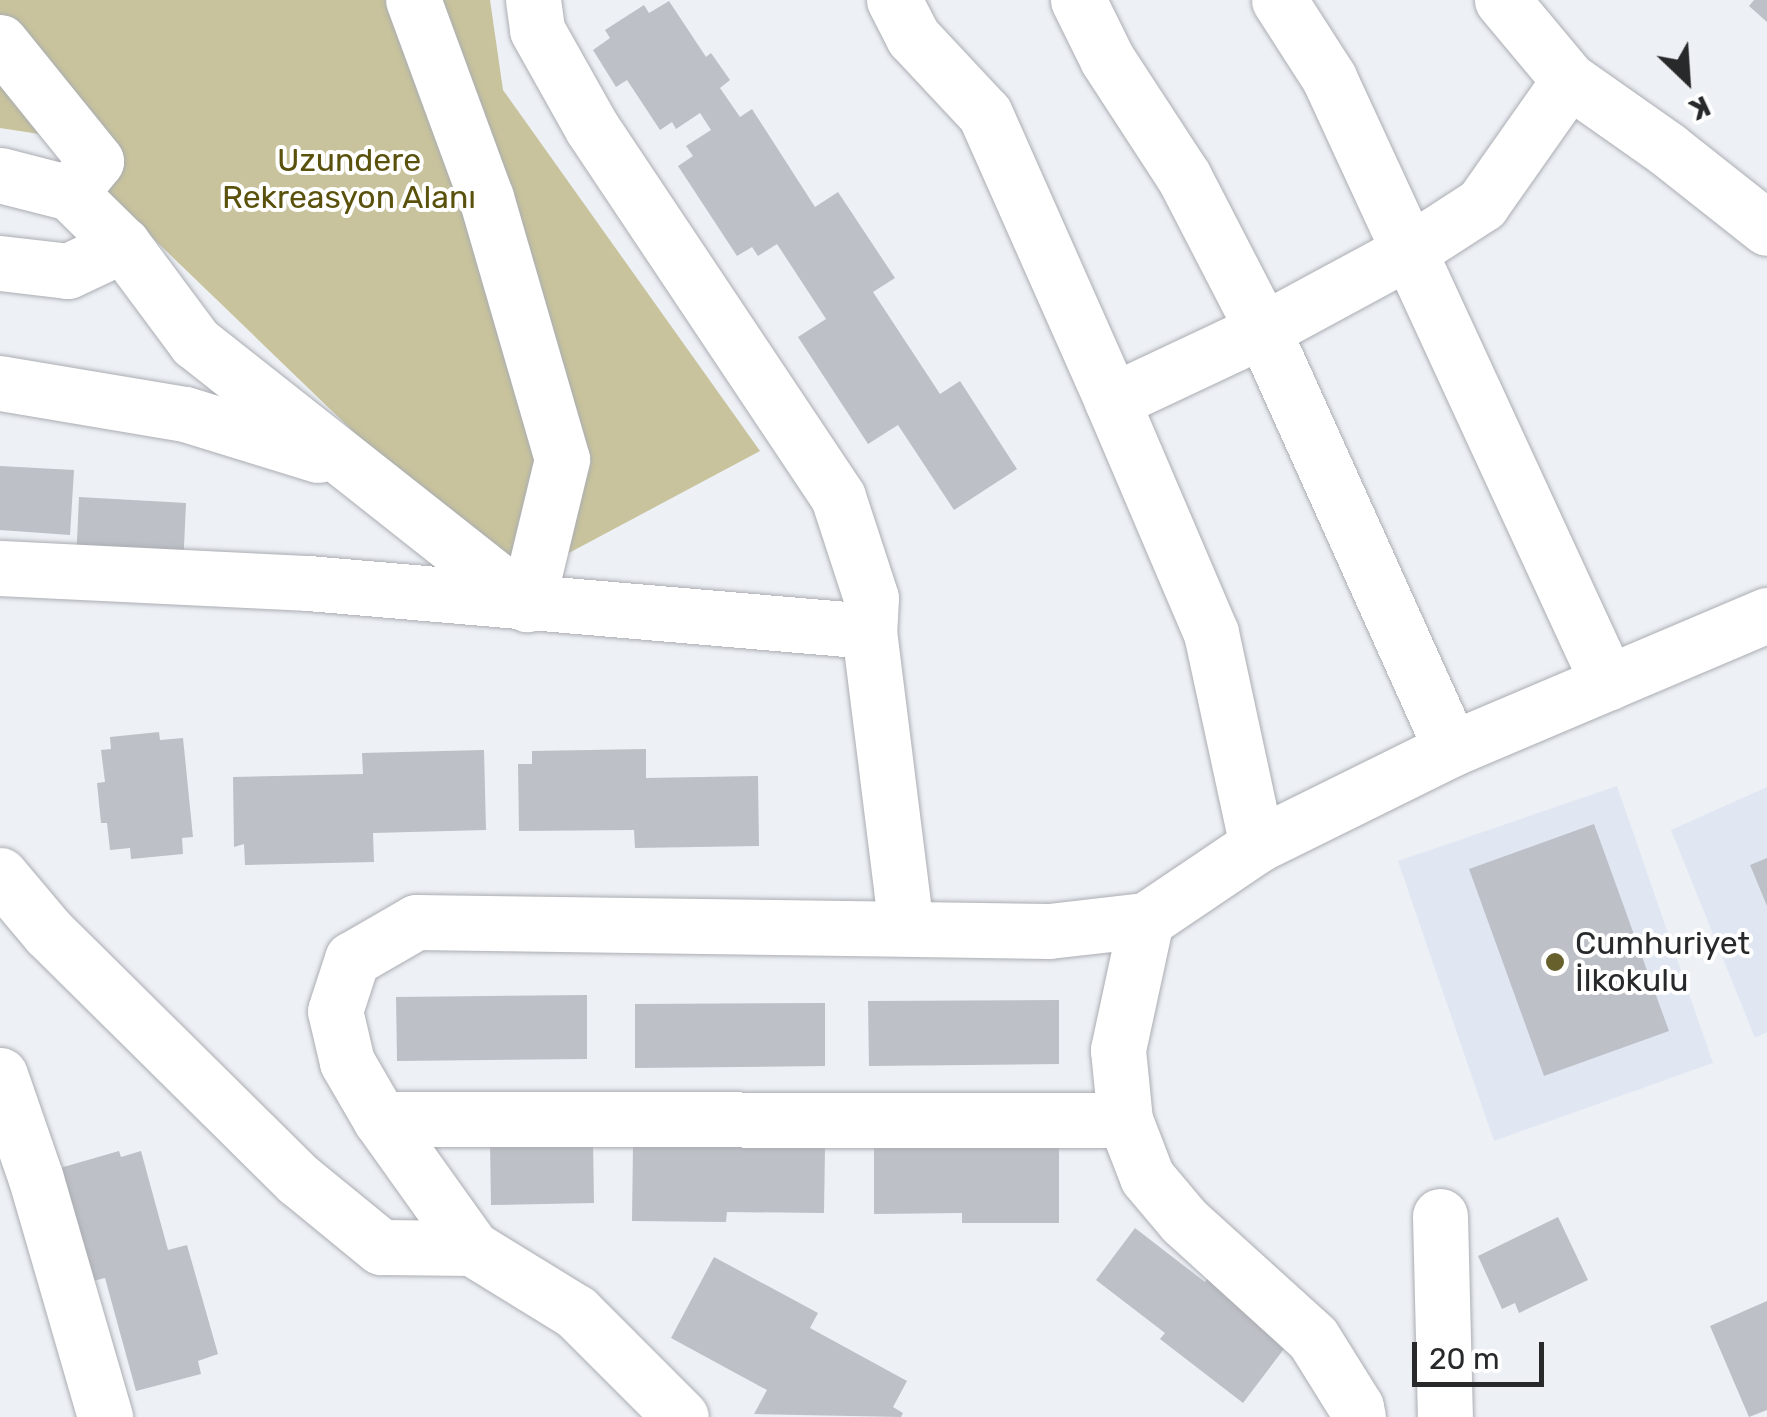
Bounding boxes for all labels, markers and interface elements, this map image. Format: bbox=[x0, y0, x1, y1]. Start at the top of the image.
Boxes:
north arrow bbox=[1637, 30, 1737, 130]
text: K bbox=[1685, 89, 1715, 127]
park label: Uzundere Rekreasyon Alanı bbox=[221, 142, 477, 217]
place label: Cumhuriyet İlkokulu bbox=[1575, 925, 1750, 1000]
marker: Cumhuriyet İlkokulu bbox=[1544, 951, 1566, 973]
scale bar bbox=[1417, 1322, 1550, 1384]
text: 20 m bbox=[1429, 1341, 1500, 1377]

